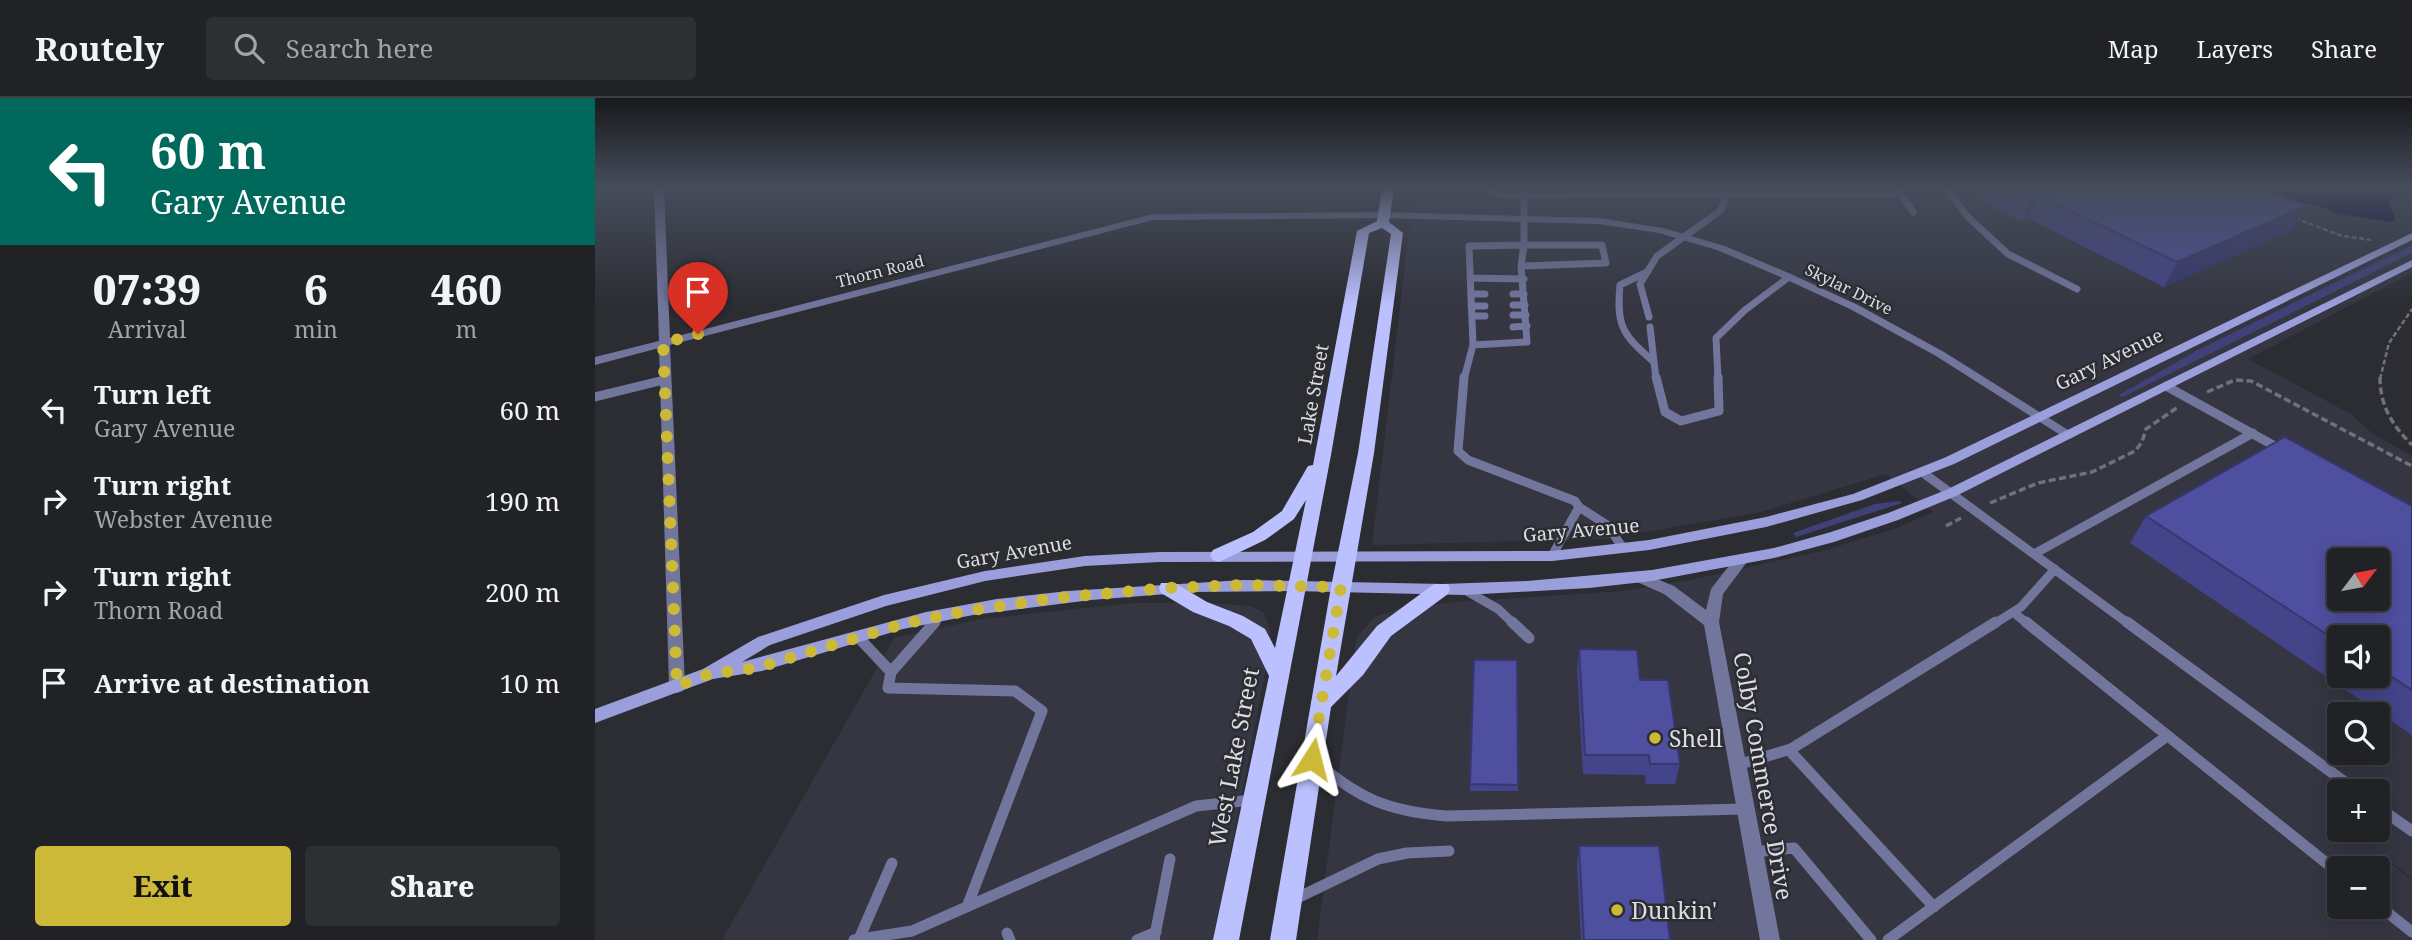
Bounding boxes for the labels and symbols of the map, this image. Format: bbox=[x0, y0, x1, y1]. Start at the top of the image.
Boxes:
street label: Thorn Road bbox=[834, 249, 926, 293]
street label: Skylar Drive bbox=[1802, 258, 1896, 320]
pin bbox=[668, 262, 728, 334]
street label: Gary Avenue bbox=[2051, 322, 2167, 396]
street label: Lake Street bbox=[1291, 342, 1335, 446]
street label: Gary Avenue bbox=[1522, 512, 1640, 548]
street label: Gary Avenue bbox=[954, 529, 1074, 575]
north arrow bbox=[2327, 548, 2391, 611]
street label: Colby Commerce Drive bbox=[1726, 649, 1802, 903]
street label: West Lake Street bbox=[1200, 665, 1266, 849]
position arrow bbox=[1275, 722, 1349, 796]
place label: Shell bbox=[1669, 722, 1723, 754]
marker: Shell bbox=[1647, 730, 1663, 746]
place label: Dunkin' bbox=[1631, 894, 1717, 926]
marker: Dunkin' bbox=[1609, 902, 1625, 918]

